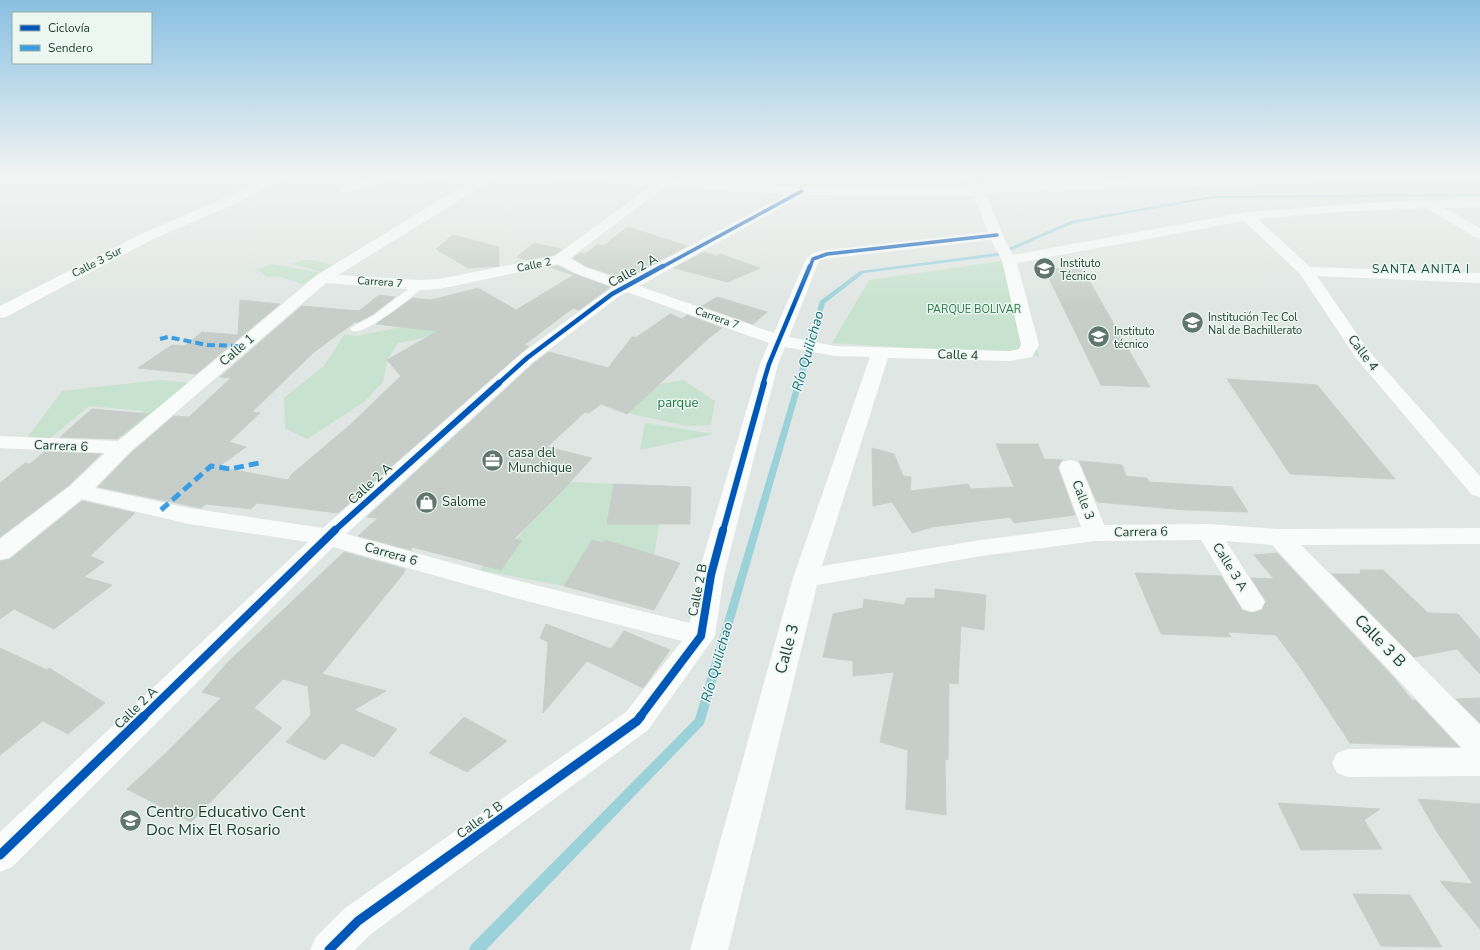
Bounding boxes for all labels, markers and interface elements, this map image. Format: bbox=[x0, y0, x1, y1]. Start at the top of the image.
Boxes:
legend bbox=[12, 12, 152, 64]
text: Ciclovía bbox=[48, 20, 90, 36]
text: Sendero bbox=[48, 40, 93, 56]
street label: Calle 3 Sur bbox=[69, 243, 125, 281]
street label: Calle 2 A bbox=[605, 250, 661, 292]
street label: Calle 2 bbox=[515, 254, 553, 276]
school or university icon: Instituto Técnico bbox=[1031, 256, 1057, 282]
place label: Instituto Técnico bbox=[1060, 256, 1101, 284]
district label: SANTA ANITA I bbox=[1372, 261, 1470, 277]
street label: Carrera 7 bbox=[357, 273, 403, 291]
park label: PARQUE BOLIVAR bbox=[927, 302, 1022, 317]
street label: Carrera 7 bbox=[693, 303, 741, 333]
water label: Río Quilichao bbox=[787, 308, 829, 393]
school or university icon: Institución Tec Col Nal de Bachillerato bbox=[1179, 310, 1205, 336]
place label: Institución Tec Col Nal de Bachillerato bbox=[1208, 310, 1302, 338]
school or university icon: Instituto técnico bbox=[1086, 324, 1112, 350]
place label: Instituto técnico bbox=[1114, 324, 1155, 352]
street label: Calle 1 bbox=[216, 330, 258, 370]
street label: Calle 4 bbox=[1343, 331, 1383, 375]
street label: Calle 4 bbox=[937, 345, 979, 365]
park label: parque bbox=[658, 394, 698, 412]
street label: Carrera 6 bbox=[34, 436, 89, 456]
place label: casa del Munchique bbox=[508, 444, 572, 477]
office icon: casa del Munchique bbox=[480, 447, 506, 473]
street label: Calle 2 A bbox=[344, 459, 396, 509]
street label: Calle 3 bbox=[1067, 478, 1099, 522]
shop icon: Salome bbox=[414, 489, 440, 515]
place label: Salome bbox=[442, 493, 486, 511]
street label: Carrera 6 bbox=[1114, 523, 1168, 541]
street label: Carrera 6 bbox=[362, 538, 420, 570]
street label: Calle 3 A bbox=[1208, 539, 1252, 595]
street label: Calle 2 B bbox=[684, 562, 712, 618]
street label: Calle 3 B bbox=[1349, 610, 1411, 672]
water label: Río Quilichao bbox=[696, 619, 738, 704]
street label: Calle 3 bbox=[770, 622, 804, 676]
street label: Calle 2 A bbox=[110, 682, 162, 733]
street label: Calle 2 B bbox=[453, 797, 507, 843]
place label: Centro Educativo Cent Doc Mix El Rosario bbox=[146, 801, 306, 841]
school or university icon: Centro Educativo Cent Doc Mix El Rosario bbox=[118, 808, 144, 834]

